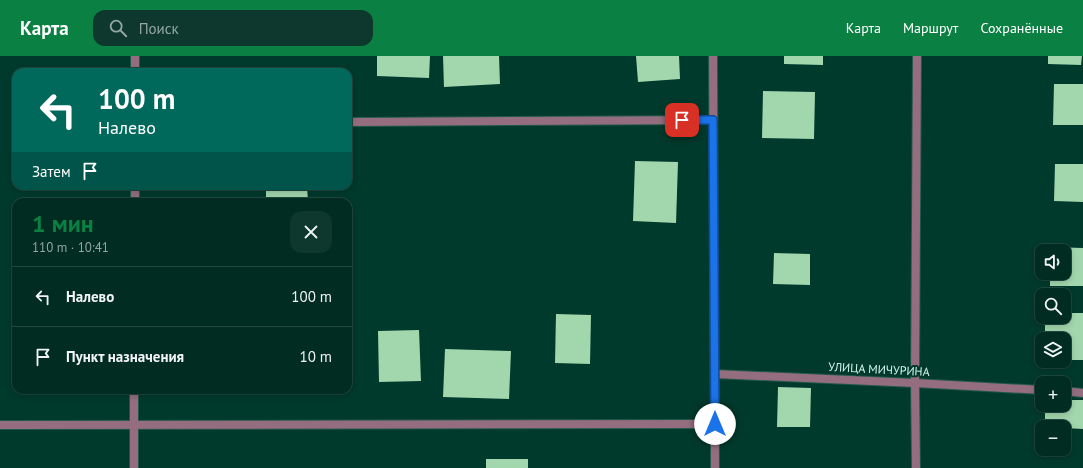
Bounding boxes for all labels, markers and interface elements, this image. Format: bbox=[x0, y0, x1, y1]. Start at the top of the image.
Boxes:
search box bbox=[93, 10, 373, 46]
text: Карта bbox=[20, 16, 69, 40]
icon: search bbox=[107, 17, 129, 39]
text: Поиск bbox=[139, 19, 179, 38]
text: Карта bbox=[846, 19, 881, 37]
text: Маршрут bbox=[903, 19, 958, 37]
text: Сохранённые bbox=[980, 19, 1063, 37]
text: 100 m bbox=[98, 80, 175, 117]
icon: left bbox=[32, 84, 84, 136]
pin bbox=[665, 103, 699, 137]
icon: arrive bbox=[671, 109, 693, 131]
text: Налево bbox=[98, 116, 156, 139]
icon: arrive bbox=[79, 160, 101, 182]
text: Затем bbox=[32, 162, 71, 181]
text: 1 мин bbox=[32, 208, 94, 239]
button: close bbox=[290, 211, 332, 253]
text: 110 m · 10:41 bbox=[32, 239, 109, 256]
map controls bbox=[1035, 244, 1071, 456]
button: sound bbox=[1035, 244, 1071, 280]
icon: left bbox=[32, 286, 54, 308]
text: Налево bbox=[66, 287, 114, 306]
text: 100 m bbox=[291, 287, 332, 306]
button: search bbox=[1035, 288, 1071, 324]
button: layers bbox=[1035, 332, 1071, 368]
icon: arrive bbox=[32, 346, 54, 368]
text: Пункт назначения bbox=[66, 347, 184, 366]
text: 10 m bbox=[299, 347, 332, 366]
street label: УЛИЦА МИЧУРИНА bbox=[828, 359, 930, 379]
button: + bbox=[1035, 376, 1071, 412]
position arrow bbox=[694, 403, 736, 445]
button: − bbox=[1035, 420, 1071, 456]

